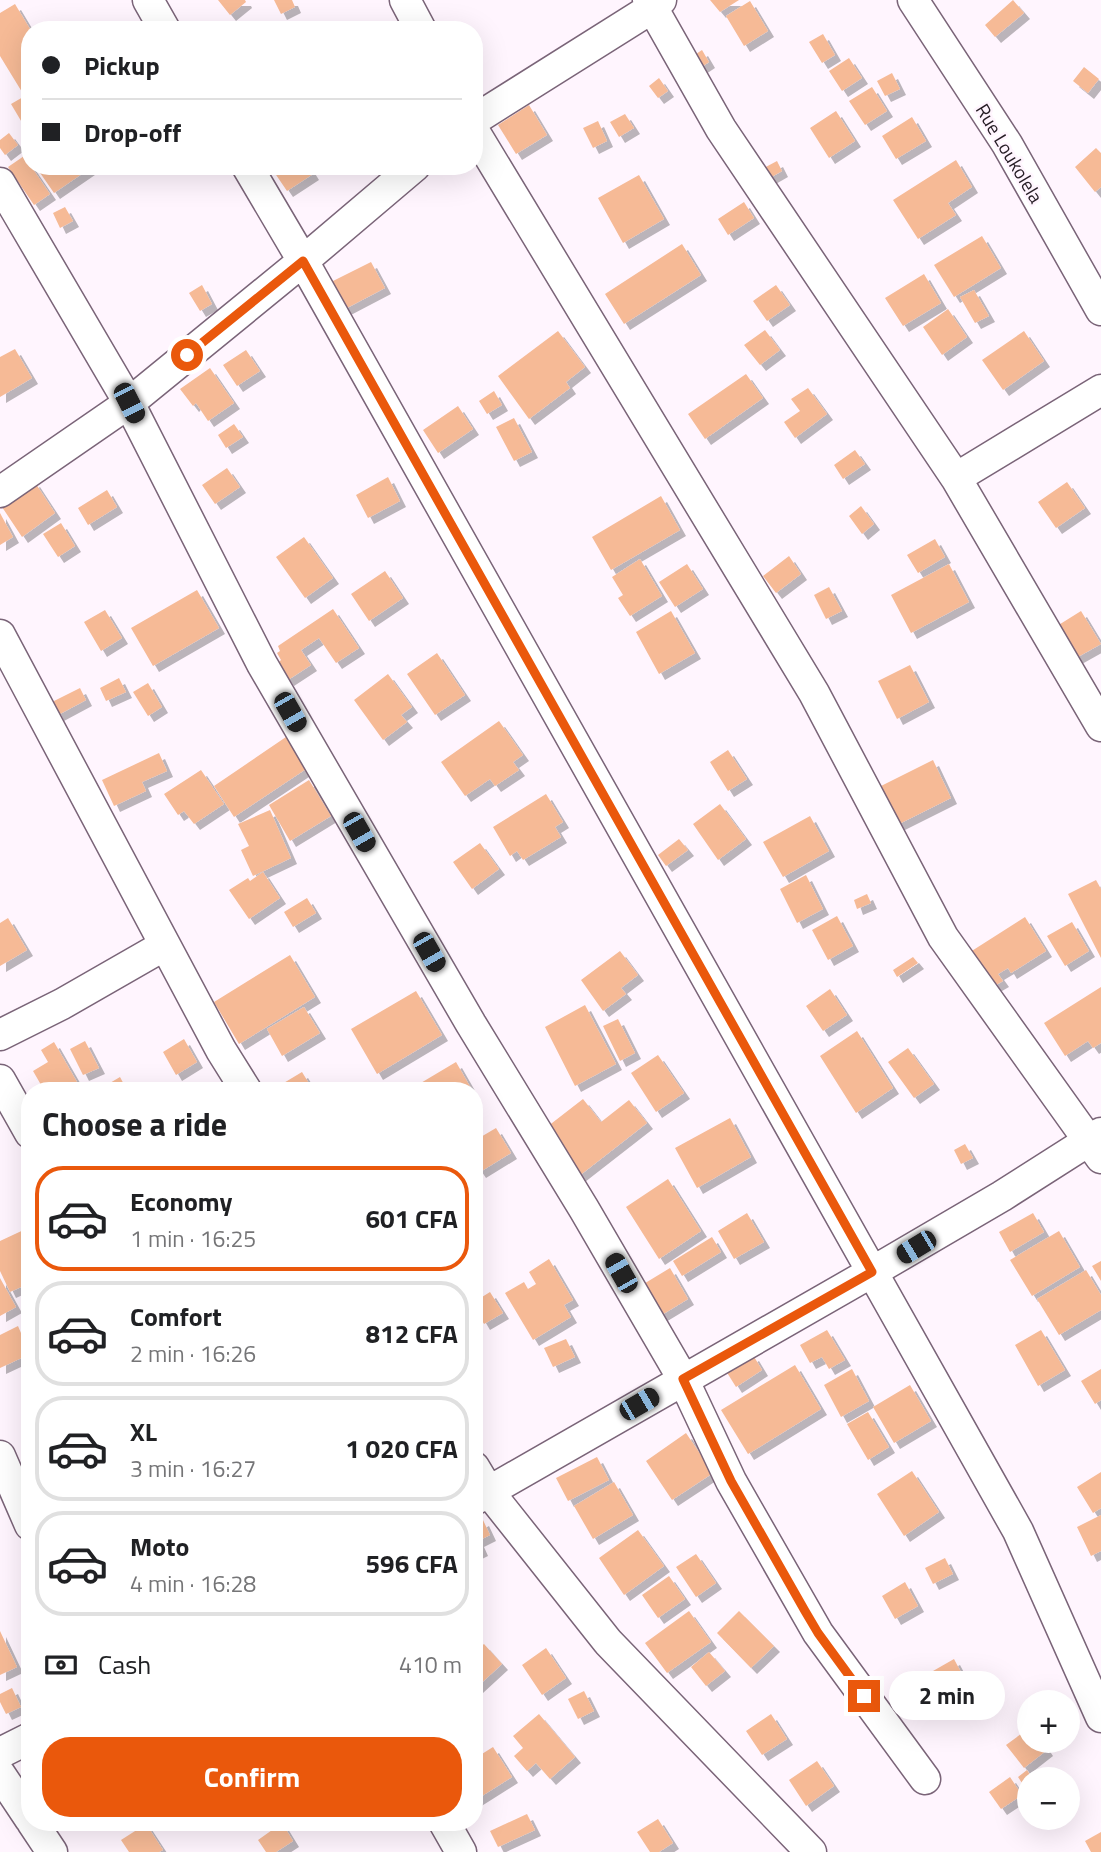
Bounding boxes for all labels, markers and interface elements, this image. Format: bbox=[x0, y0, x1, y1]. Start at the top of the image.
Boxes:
text: Pickup bbox=[84, 46, 160, 85]
street label: Rue Loukolela bbox=[969, 98, 1051, 209]
text: Drop-off bbox=[84, 113, 181, 152]
route start bbox=[171, 339, 203, 371]
car bbox=[111, 380, 148, 426]
car bbox=[271, 689, 310, 735]
car bbox=[340, 809, 379, 855]
car bbox=[410, 929, 449, 975]
text: Choose a ride bbox=[42, 1100, 227, 1148]
text: Economy bbox=[130, 1182, 232, 1221]
icon: car bbox=[46, 1187, 109, 1250]
text: 601 CFA bbox=[366, 1199, 458, 1238]
text: 1 min · 16:25 bbox=[130, 1221, 256, 1256]
car bbox=[893, 1227, 940, 1267]
car bbox=[602, 1250, 641, 1296]
text: Comfort bbox=[130, 1297, 222, 1336]
icon: car bbox=[46, 1302, 109, 1365]
text: 812 CFA bbox=[366, 1314, 458, 1353]
text: 2 min · 16:26 bbox=[130, 1336, 256, 1371]
car bbox=[616, 1384, 663, 1424]
text: XL bbox=[130, 1412, 157, 1451]
icon: car bbox=[46, 1417, 109, 1480]
text: 1 020 CFA bbox=[345, 1429, 458, 1468]
text: 3 min · 16:27 bbox=[130, 1451, 256, 1486]
text: Moto bbox=[130, 1527, 189, 1566]
icon: car bbox=[46, 1532, 109, 1595]
text: 596 CFA bbox=[366, 1544, 458, 1583]
text: 4 min · 16:28 bbox=[130, 1566, 256, 1601]
text: Cash bbox=[98, 1645, 151, 1684]
icon: cash bbox=[42, 1646, 80, 1684]
text: 410 m bbox=[399, 1647, 462, 1682]
callout: 2 min bbox=[888, 1672, 1004, 1720]
text: 2 min bbox=[919, 1678, 975, 1713]
route end bbox=[848, 1680, 880, 1712]
map controls bbox=[1017, 1690, 1080, 1830]
button: + bbox=[1017, 1690, 1080, 1753]
button: Confirm bbox=[42, 1737, 462, 1817]
button: − bbox=[1017, 1767, 1080, 1830]

